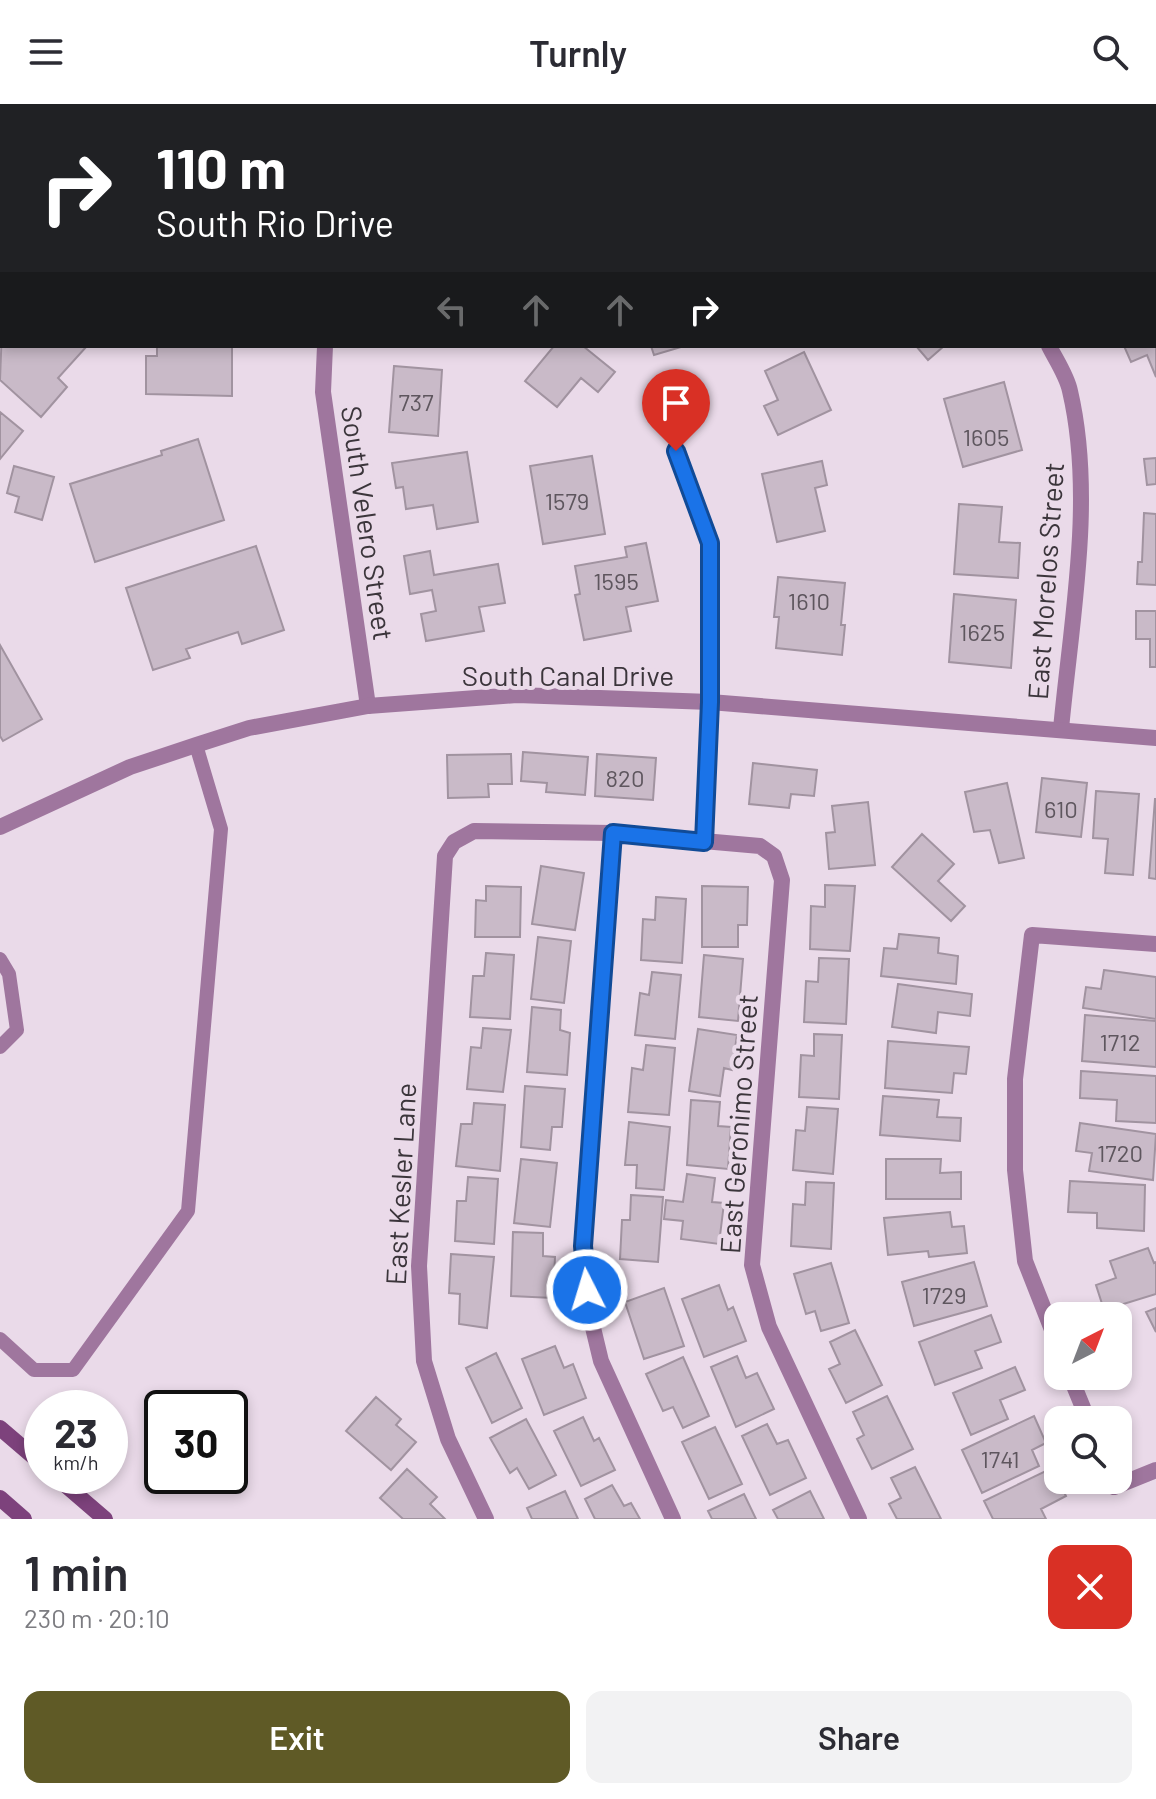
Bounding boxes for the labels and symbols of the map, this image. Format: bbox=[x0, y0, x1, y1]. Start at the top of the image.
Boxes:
pin bbox=[642, 369, 710, 451]
house number: 737 bbox=[398, 387, 434, 416]
street label: South Velero Street bbox=[335, 404, 401, 642]
house number: 1605 bbox=[963, 422, 1009, 451]
street label: East Morelos Street bbox=[1020, 461, 1070, 701]
house number: 1579 bbox=[545, 486, 589, 515]
house number: 1595 bbox=[593, 566, 639, 595]
house number: 1610 bbox=[788, 586, 830, 615]
house number: 1625 bbox=[959, 617, 1005, 646]
street label: South Canal Drive bbox=[462, 658, 674, 692]
house number: 820 bbox=[606, 763, 644, 792]
house number: 610 bbox=[1044, 794, 1078, 823]
street label: East Geronimo Street bbox=[712, 993, 764, 1255]
house number: 1712 bbox=[1099, 1027, 1141, 1056]
street label: East Kesler Lane bbox=[378, 1082, 422, 1286]
house number: 1720 bbox=[1097, 1138, 1143, 1167]
position arrow bbox=[545, 1248, 629, 1332]
house number: 1729 bbox=[921, 1280, 967, 1309]
north arrow bbox=[1044, 1302, 1132, 1390]
speed limit sign: 30 bbox=[144, 1390, 248, 1494]
house number: 1741 bbox=[980, 1444, 1020, 1473]

